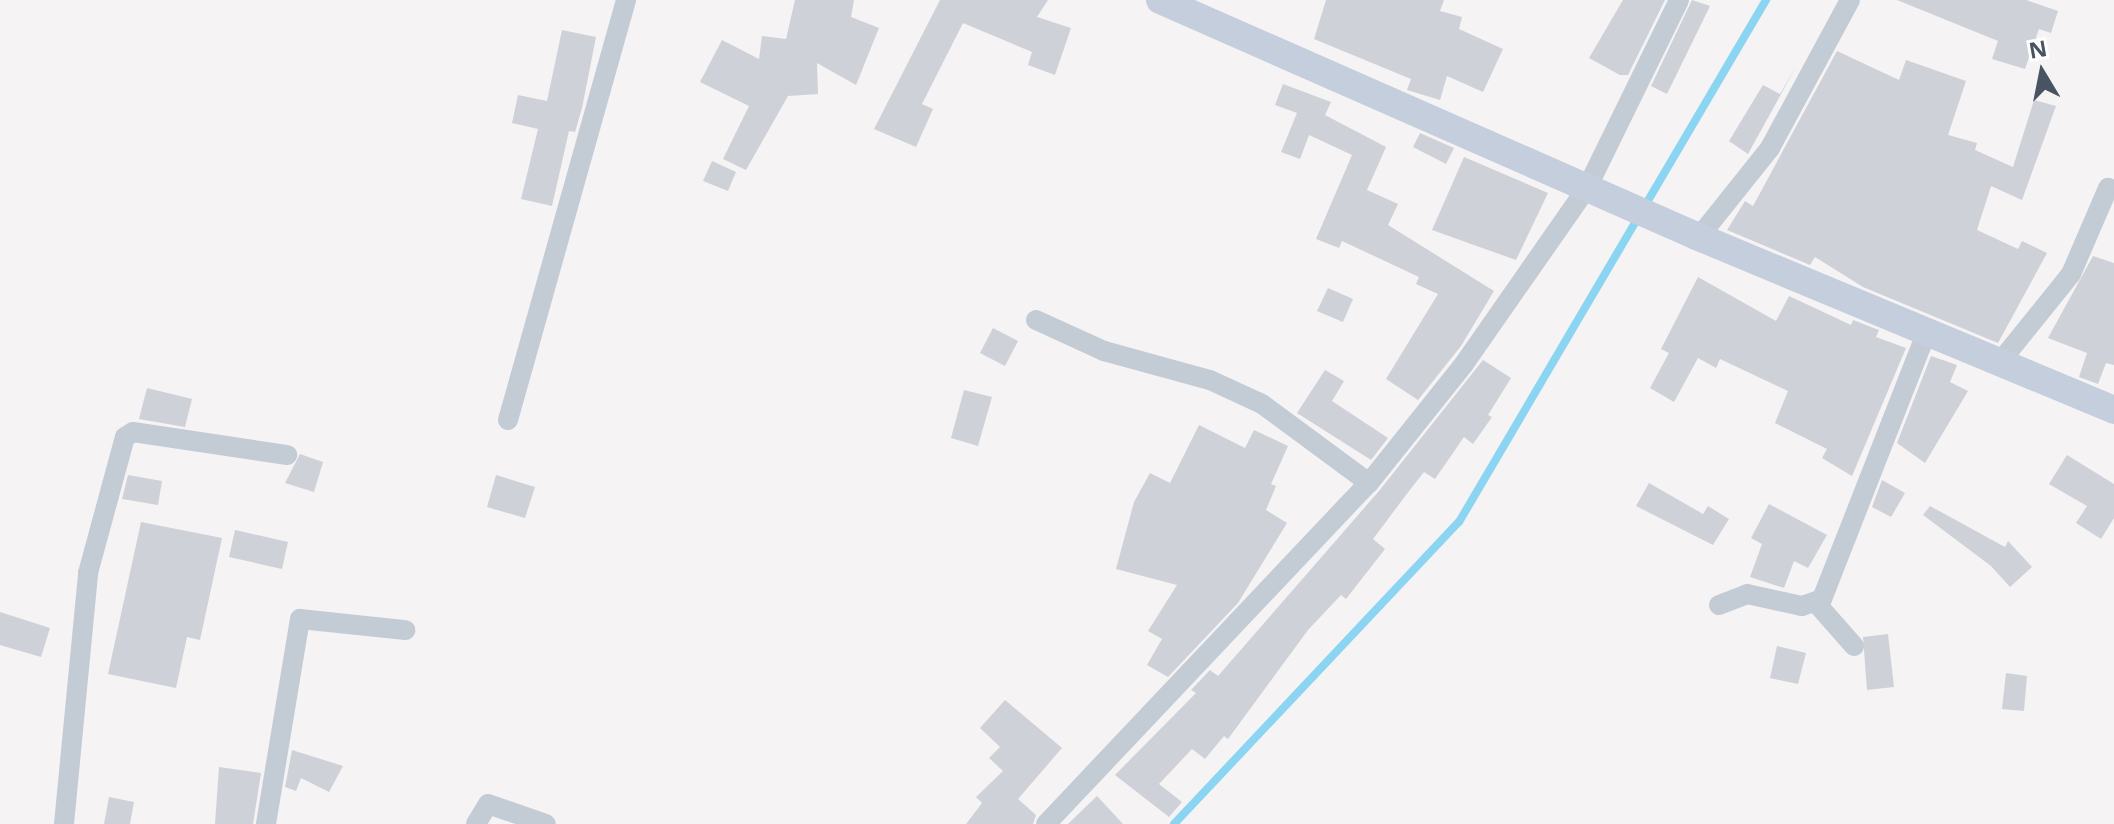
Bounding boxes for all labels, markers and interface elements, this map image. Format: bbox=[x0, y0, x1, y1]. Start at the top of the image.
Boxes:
north arrow bbox=[2002, 32, 2082, 112]
text: N bbox=[2026, 32, 2049, 65]

